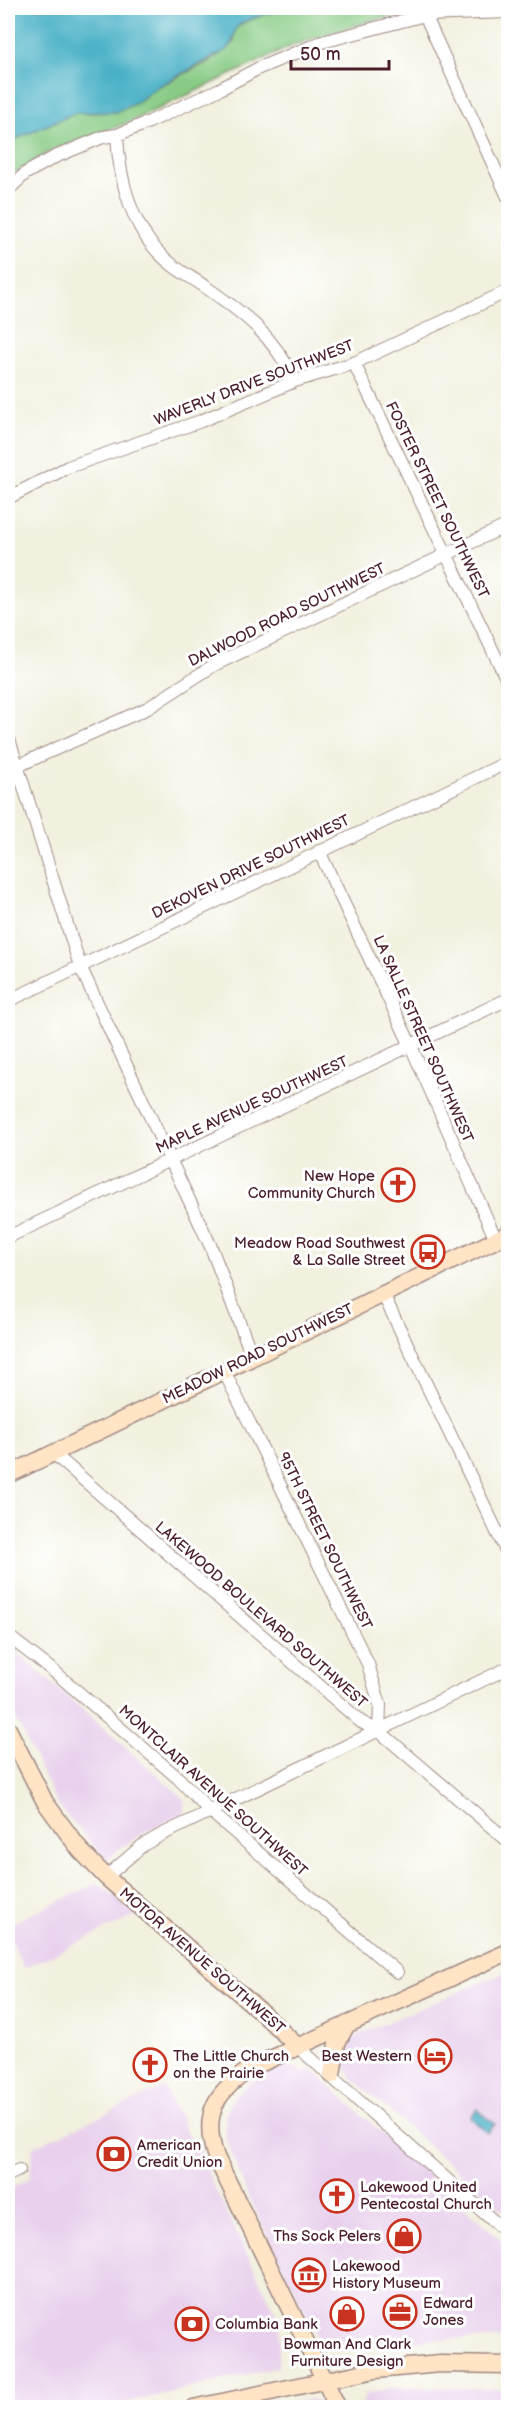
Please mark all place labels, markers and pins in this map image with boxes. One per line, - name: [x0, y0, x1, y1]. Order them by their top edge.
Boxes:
- place label: New Hope Community Church: [248, 1167, 375, 1203]
- church icon: New Hope Community Church: [380, 1167, 416, 1203]
- place label: Meadow Road Southwest & La Salle Street: [234, 1234, 405, 1270]
- bus stop icon: Meadow Road Southwest & La Salle Street: [410, 1234, 446, 1270]
- hotel icon: Best Western: [417, 2038, 453, 2074]
- church icon: The Little Church on the Prairie: [132, 2047, 168, 2083]
- place label: The Little Church on the Prairie: [173, 2047, 289, 2083]
- place label: Best Western: [321, 2047, 412, 2066]
- bank icon: American Credit Union: [96, 2136, 132, 2172]
- place label: American Credit Union: [137, 2136, 222, 2172]
- church icon: Lakewood United Pentecostal Church: [319, 2178, 355, 2214]
- place label: Lakewood United Pentecostal Church: [360, 2178, 492, 2214]
- shop icon: Ths Sock Pelers: [386, 2218, 422, 2254]
- place label: Ths Sock Pelers: [273, 2227, 382, 2246]
- museum icon: Lakewood History Museum: [291, 2257, 327, 2293]
- place label: Lakewood History Museum: [332, 2257, 441, 2293]
- office icon: Edward Jones: [382, 2294, 418, 2330]
- place label: Edward Jones: [423, 2294, 473, 2330]
- shop icon: Bowman And Clark Furniture Design: [329, 2296, 365, 2332]
- bank icon: Columbia Bank: [174, 2306, 210, 2342]
- place label: Columbia Bank: [215, 2315, 318, 2334]
- place label: Bowman And Clark Furniture Design: [283, 2335, 411, 2371]

